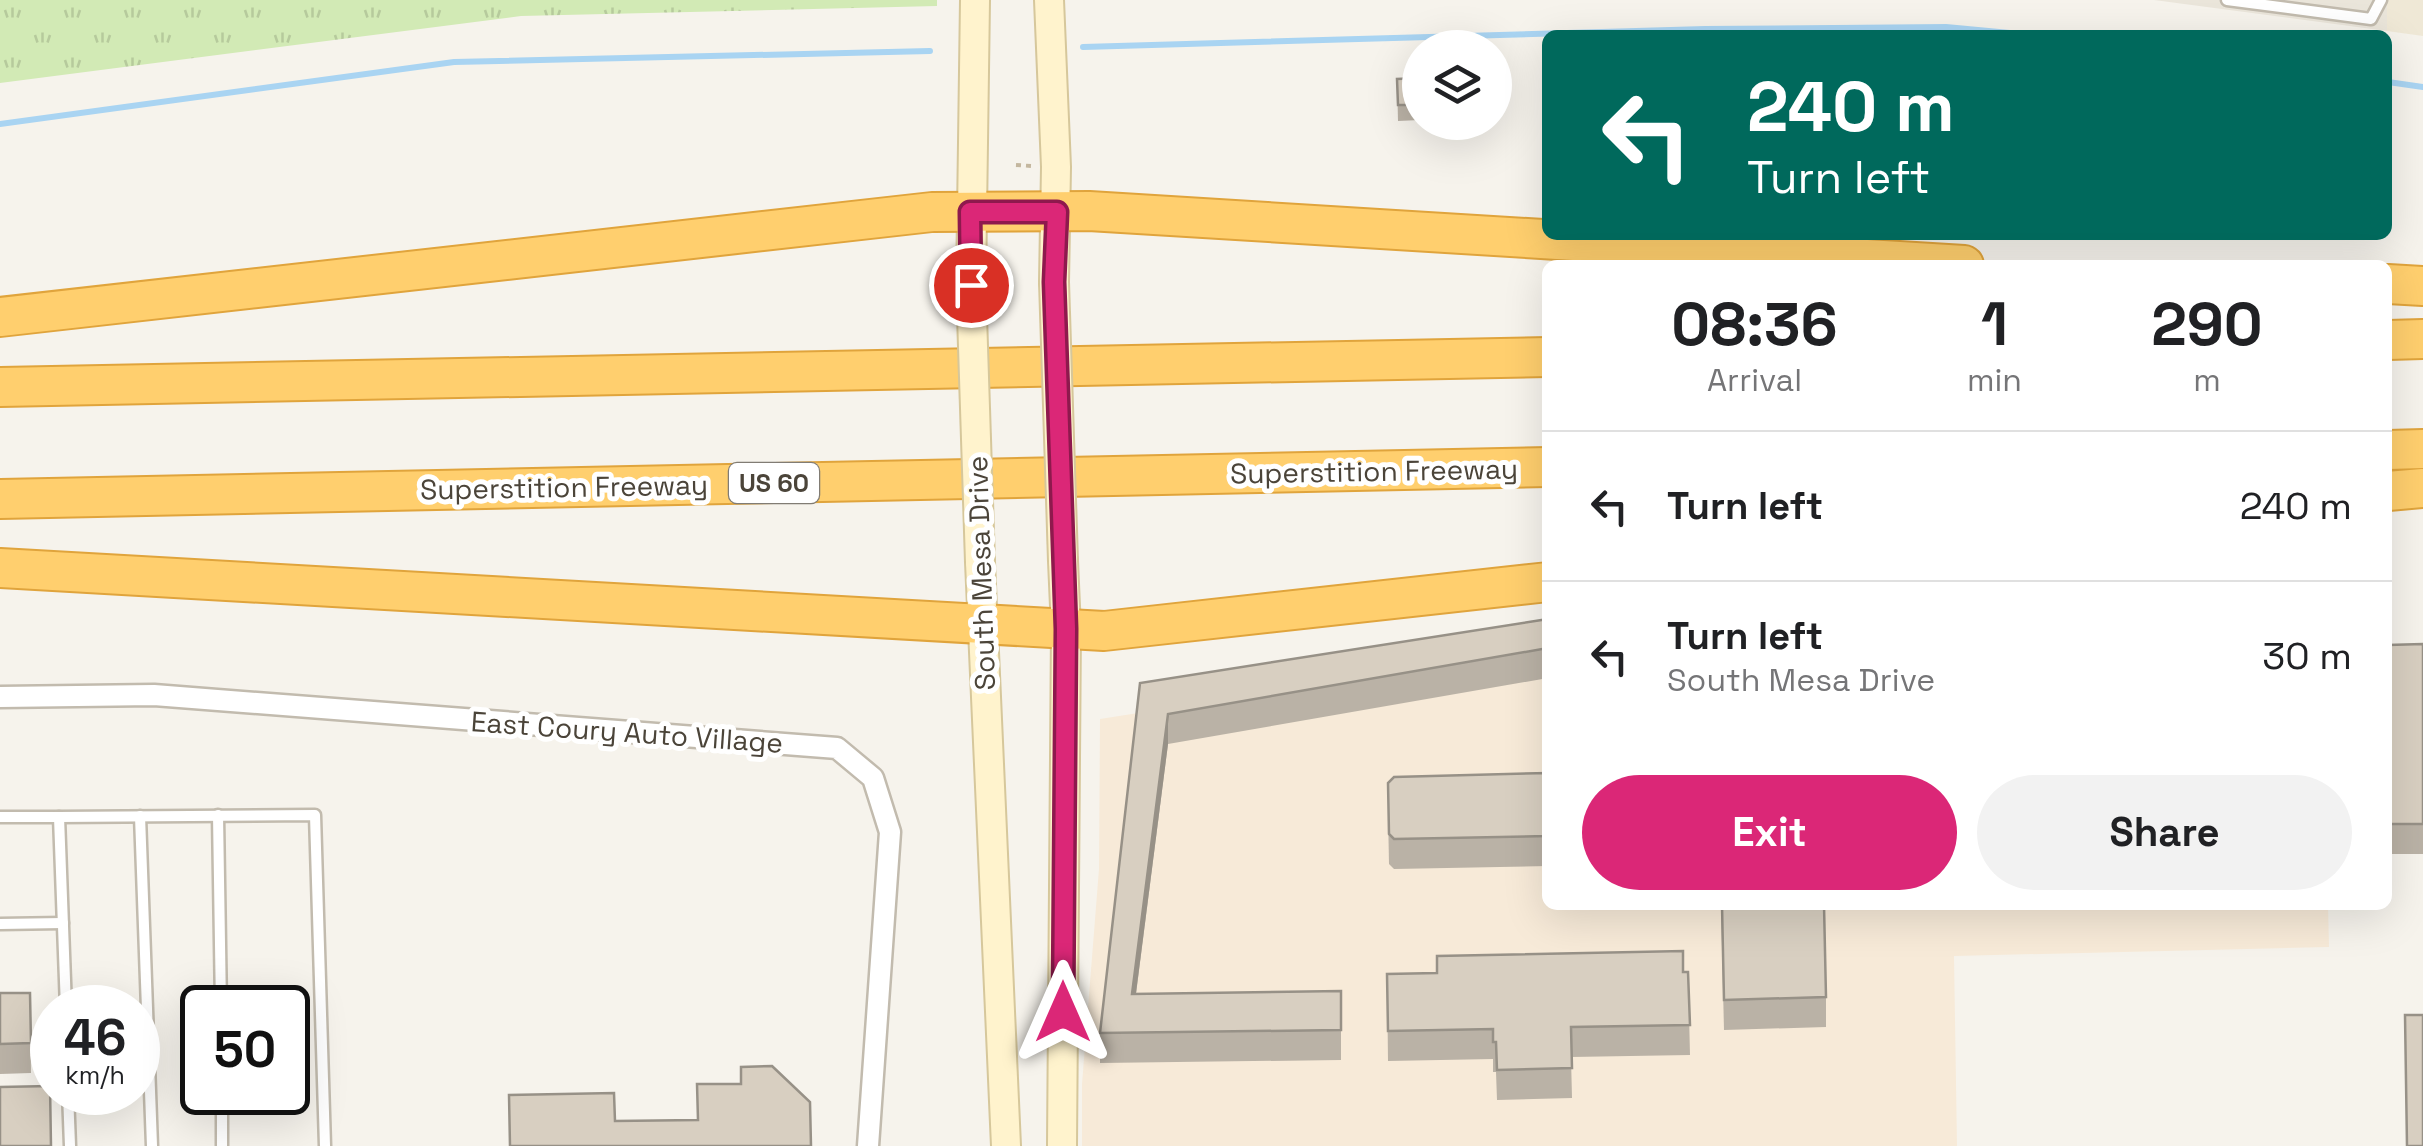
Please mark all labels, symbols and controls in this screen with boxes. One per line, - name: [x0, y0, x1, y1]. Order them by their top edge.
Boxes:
- map controls: [1402, 30, 1512, 140]
- button: layers: [1402, 30, 1512, 140]
- text: 240 m: [1747, 62, 1955, 151]
- icon: left: [1582, 70, 1712, 200]
- text: Turn left: [1747, 149, 1930, 206]
- pin: [929, 243, 1014, 328]
- icon: arrive: [944, 258, 999, 313]
- text: 08:36: [1671, 286, 1838, 363]
- text: 1: [1981, 286, 2008, 363]
- text: 290: [2151, 286, 2263, 363]
- text: Arrival: [1707, 360, 1802, 400]
- text: min: [1967, 360, 2022, 400]
- text: m: [2193, 360, 2221, 400]
- street label: Superstition Freeway: [1230, 450, 1518, 492]
- street label: South Mesa Drive: [959, 455, 1003, 691]
- road number: US 60: [729, 463, 819, 503]
- street label: Superstition Freeway: [420, 466, 708, 508]
- icon: left: [1582, 479, 1637, 534]
- text: Turn left: [1667, 482, 1823, 530]
- text: 240 m: [2240, 482, 2352, 530]
- text: Turn left: [1667, 612, 1823, 660]
- icon: left: [1582, 629, 1637, 684]
- text: 30 m: [2262, 632, 2352, 680]
- text: South Mesa Drive: [1667, 660, 1935, 700]
- street label: East Coury Auto Village: [470, 703, 784, 761]
- button: Exit: [1582, 775, 1957, 890]
- button: Share: [1977, 775, 2352, 890]
- position arrow: [1011, 960, 1115, 1064]
- speed limit sign: 50: [180, 985, 310, 1115]
- text: 46: [64, 1006, 126, 1070]
- text: km/h: [65, 1059, 125, 1091]

